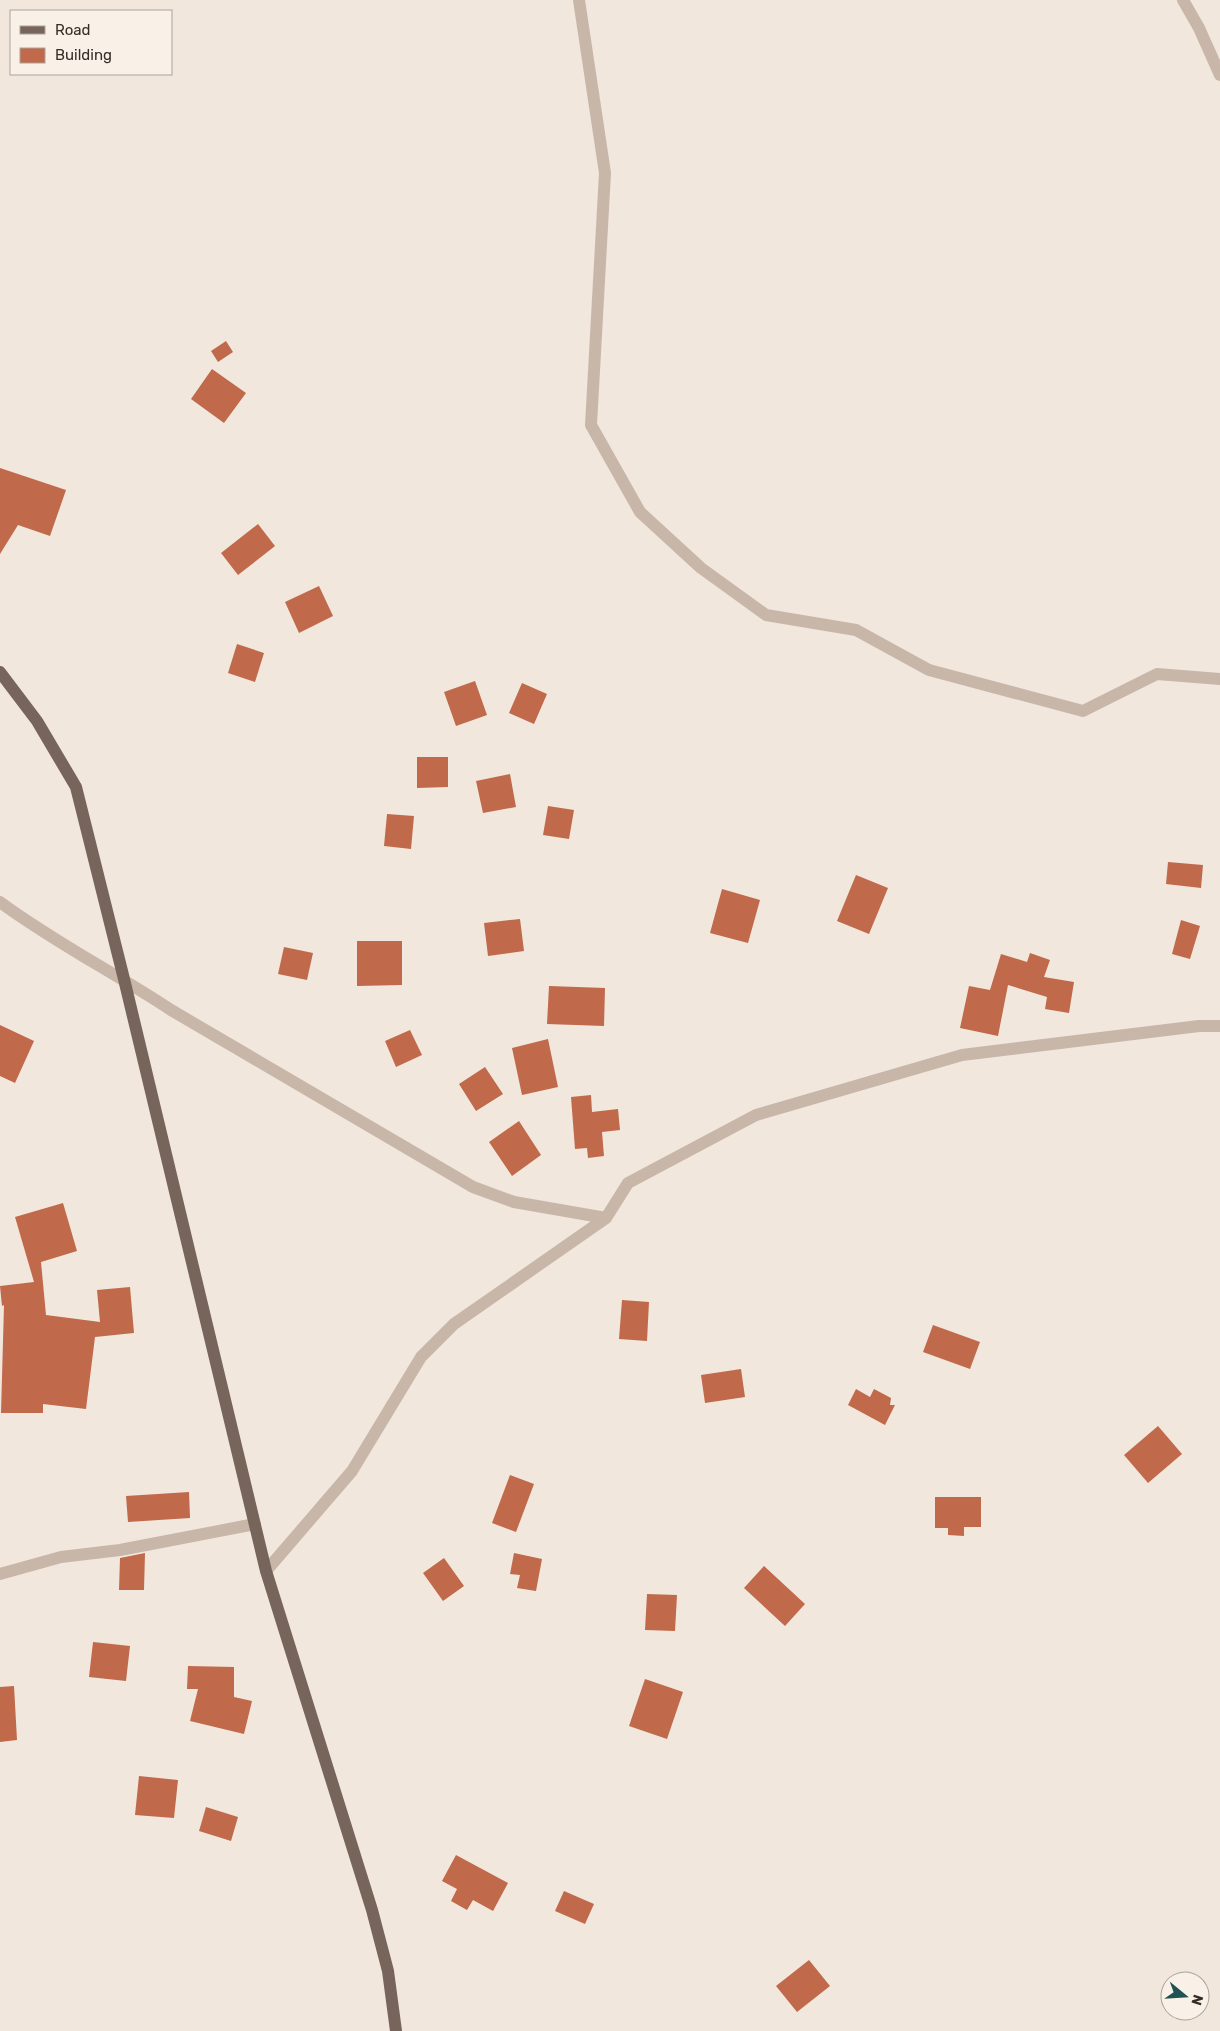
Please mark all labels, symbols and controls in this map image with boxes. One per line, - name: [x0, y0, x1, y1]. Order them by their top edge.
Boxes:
- legend: [10, 10, 172, 75]
- text: Road: [55, 21, 91, 39]
- text: Building: [55, 46, 112, 64]
- north arrow: [1160, 1971, 1210, 2021]
- text: N: [1187, 1992, 1207, 2007]

